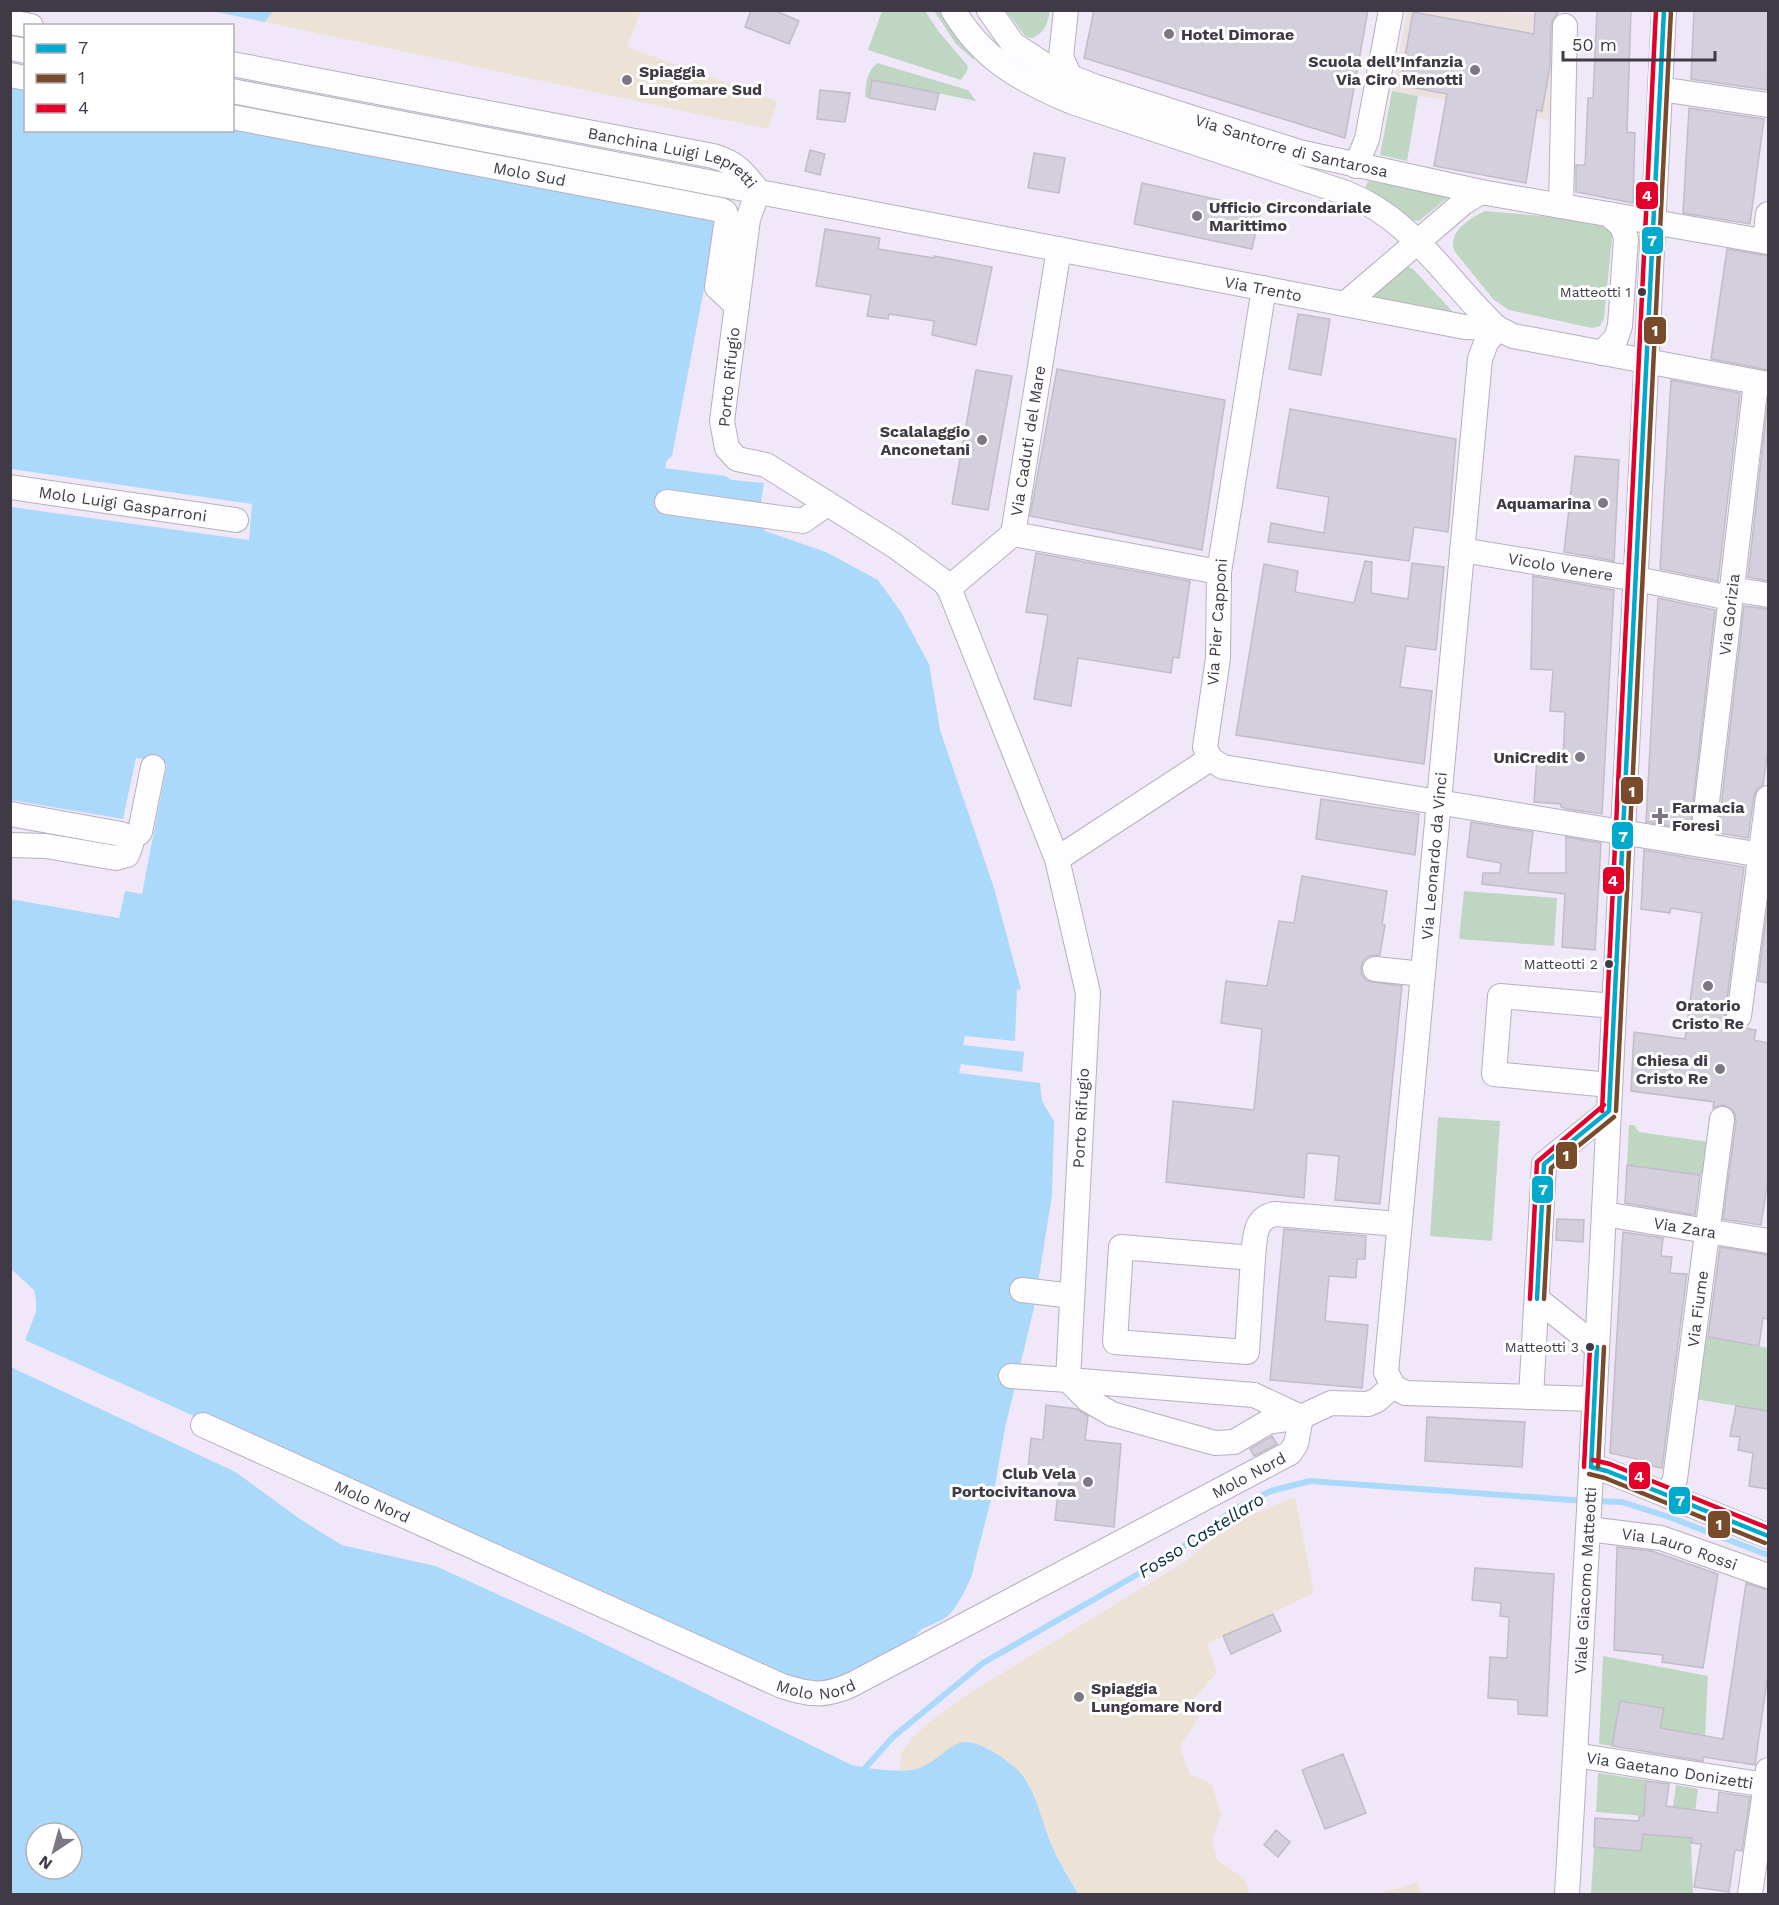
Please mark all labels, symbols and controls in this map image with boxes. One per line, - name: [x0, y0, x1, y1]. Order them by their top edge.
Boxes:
- legend: [24, 24, 234, 132]
- scale bar: [1563, 24, 1714, 62]
- place label: Hotel Dimorae: [1181, 25, 1294, 44]
- marker: Hotel Dimorae: [1162, 27, 1176, 41]
- text: 50 m: [1572, 34, 1617, 55]
- text: 7: [78, 37, 88, 58]
- place label: Scuola dell’Infanzia Via Ciro Menotti: [1308, 52, 1464, 89]
- place label: Spiaggia Lungomare Sud: [639, 62, 762, 99]
- marker: Scuola dell’Infanzia Via Ciro Menotti: [1468, 63, 1482, 77]
- text: 1: [78, 67, 85, 88]
- marker: Spiaggia Lungomare Sud: [620, 73, 634, 87]
- text: 4: [78, 97, 89, 118]
- street label: Via Santorre di Santarosa: [1193, 110, 1390, 181]
- street label: Banchina Luigi Lepretti: [586, 123, 761, 192]
- street label: Molo Sud: [492, 157, 567, 190]
- line badge: 4: [1635, 181, 1659, 210]
- text: 4: [1642, 186, 1652, 205]
- place label: Ufficio Circondariale Marittimo: [1209, 198, 1371, 235]
- marker: Ufficio Circondariale Marittimo: [1190, 209, 1204, 223]
- line badge: 7: [1641, 226, 1664, 255]
- text: 7: [1647, 231, 1657, 250]
- street label: Via Trento: [1223, 272, 1304, 305]
- place label: Matteotti 1: [1560, 284, 1631, 300]
- marker: Matteotti 1: [1636, 286, 1648, 298]
- line badge: 1: [1643, 316, 1667, 345]
- text: 1: [1652, 321, 1658, 340]
- street label: Porto Rifugio: [714, 326, 744, 428]
- street label: Via Caduti del Mare: [1007, 364, 1049, 518]
- place label: Scalalaggio Anconetani: [880, 422, 970, 459]
- marker: Scalalaggio Anconetani: [975, 433, 989, 447]
- street label: Molo Luigi Gasparroni: [37, 482, 208, 525]
- place label: Aquamarina: [1496, 494, 1592, 513]
- marker: Aquamarina: [1596, 496, 1610, 510]
- street label: Vicolo Venere: [1507, 548, 1615, 584]
- street label: Via Pier Capponi: [1203, 558, 1231, 686]
- street label: Via Gorizia: [1715, 572, 1743, 657]
- place label: UniCredit: [1493, 748, 1568, 767]
- marker: UniCredit: [1573, 750, 1587, 764]
- street label: Via Leonardo da Vinci: [1417, 771, 1451, 941]
- line badge: 1: [1620, 776, 1644, 805]
- text: 1: [1629, 782, 1635, 801]
- place label: Farmacia Foresi: [1672, 798, 1745, 835]
- marker: Farmacia Foresi: [1653, 809, 1667, 823]
- line badge: 7: [1611, 821, 1634, 850]
- text: 7: [1618, 827, 1628, 846]
- line badge: 4: [1602, 866, 1625, 895]
- text: 4: [1608, 871, 1618, 890]
- place label: Matteotti 2: [1524, 956, 1598, 972]
- marker: Matteotti 2: [1603, 958, 1615, 970]
- marker: Oratorio Cristo Re: [1701, 979, 1715, 993]
- place label: Oratorio Cristo Re: [1672, 996, 1744, 1033]
- place label: Chiesa di Cristo Re: [1636, 1051, 1708, 1088]
- marker: Chiesa di Cristo Re: [1713, 1062, 1727, 1076]
- street label: Porto Rifugio: [1069, 1067, 1093, 1169]
- line badge: 1: [1555, 1141, 1578, 1170]
- text: 1: [1563, 1146, 1569, 1165]
- line badge: 7: [1531, 1175, 1554, 1204]
- text: 7: [1538, 1180, 1548, 1199]
- street label: Via Zara: [1652, 1213, 1718, 1242]
- street label: Via Fiume: [1683, 1269, 1712, 1348]
- place label: Matteotti 3: [1505, 1339, 1579, 1355]
- marker: Matteotti 3: [1584, 1341, 1596, 1353]
- street label: Molo Nord: [1208, 1448, 1289, 1502]
- line badge: 4: [1628, 1461, 1651, 1490]
- place label: Club Vela Portocivitanova: [952, 1464, 1077, 1501]
- text: 4: [1634, 1467, 1644, 1486]
- marker: Club Vela Portocivitanova: [1081, 1475, 1095, 1489]
- street label: Molo Nord: [332, 1476, 413, 1527]
- line badge: 7: [1668, 1486, 1691, 1515]
- street label: Viale Giacomo Matteotti: [1570, 1487, 1600, 1675]
- water label: Fosso Castellaro: [1134, 1488, 1268, 1582]
- text: 7: [1675, 1491, 1685, 1510]
- line badge: 1: [1707, 1510, 1731, 1539]
- text: 1: [1716, 1515, 1722, 1534]
- street label: Via Lauro Rossi: [1621, 1524, 1740, 1574]
- street label: Molo Nord: [774, 1675, 858, 1703]
- place label: Spiaggia Lungomare Nord: [1091, 1679, 1222, 1716]
- marker: Spiaggia Lungomare Nord: [1072, 1690, 1086, 1704]
- street label: Via Gaetano Donizetti: [1585, 1747, 1755, 1792]
- north arrow: [24, 1821, 84, 1881]
- text: N: [35, 1852, 56, 1874]

